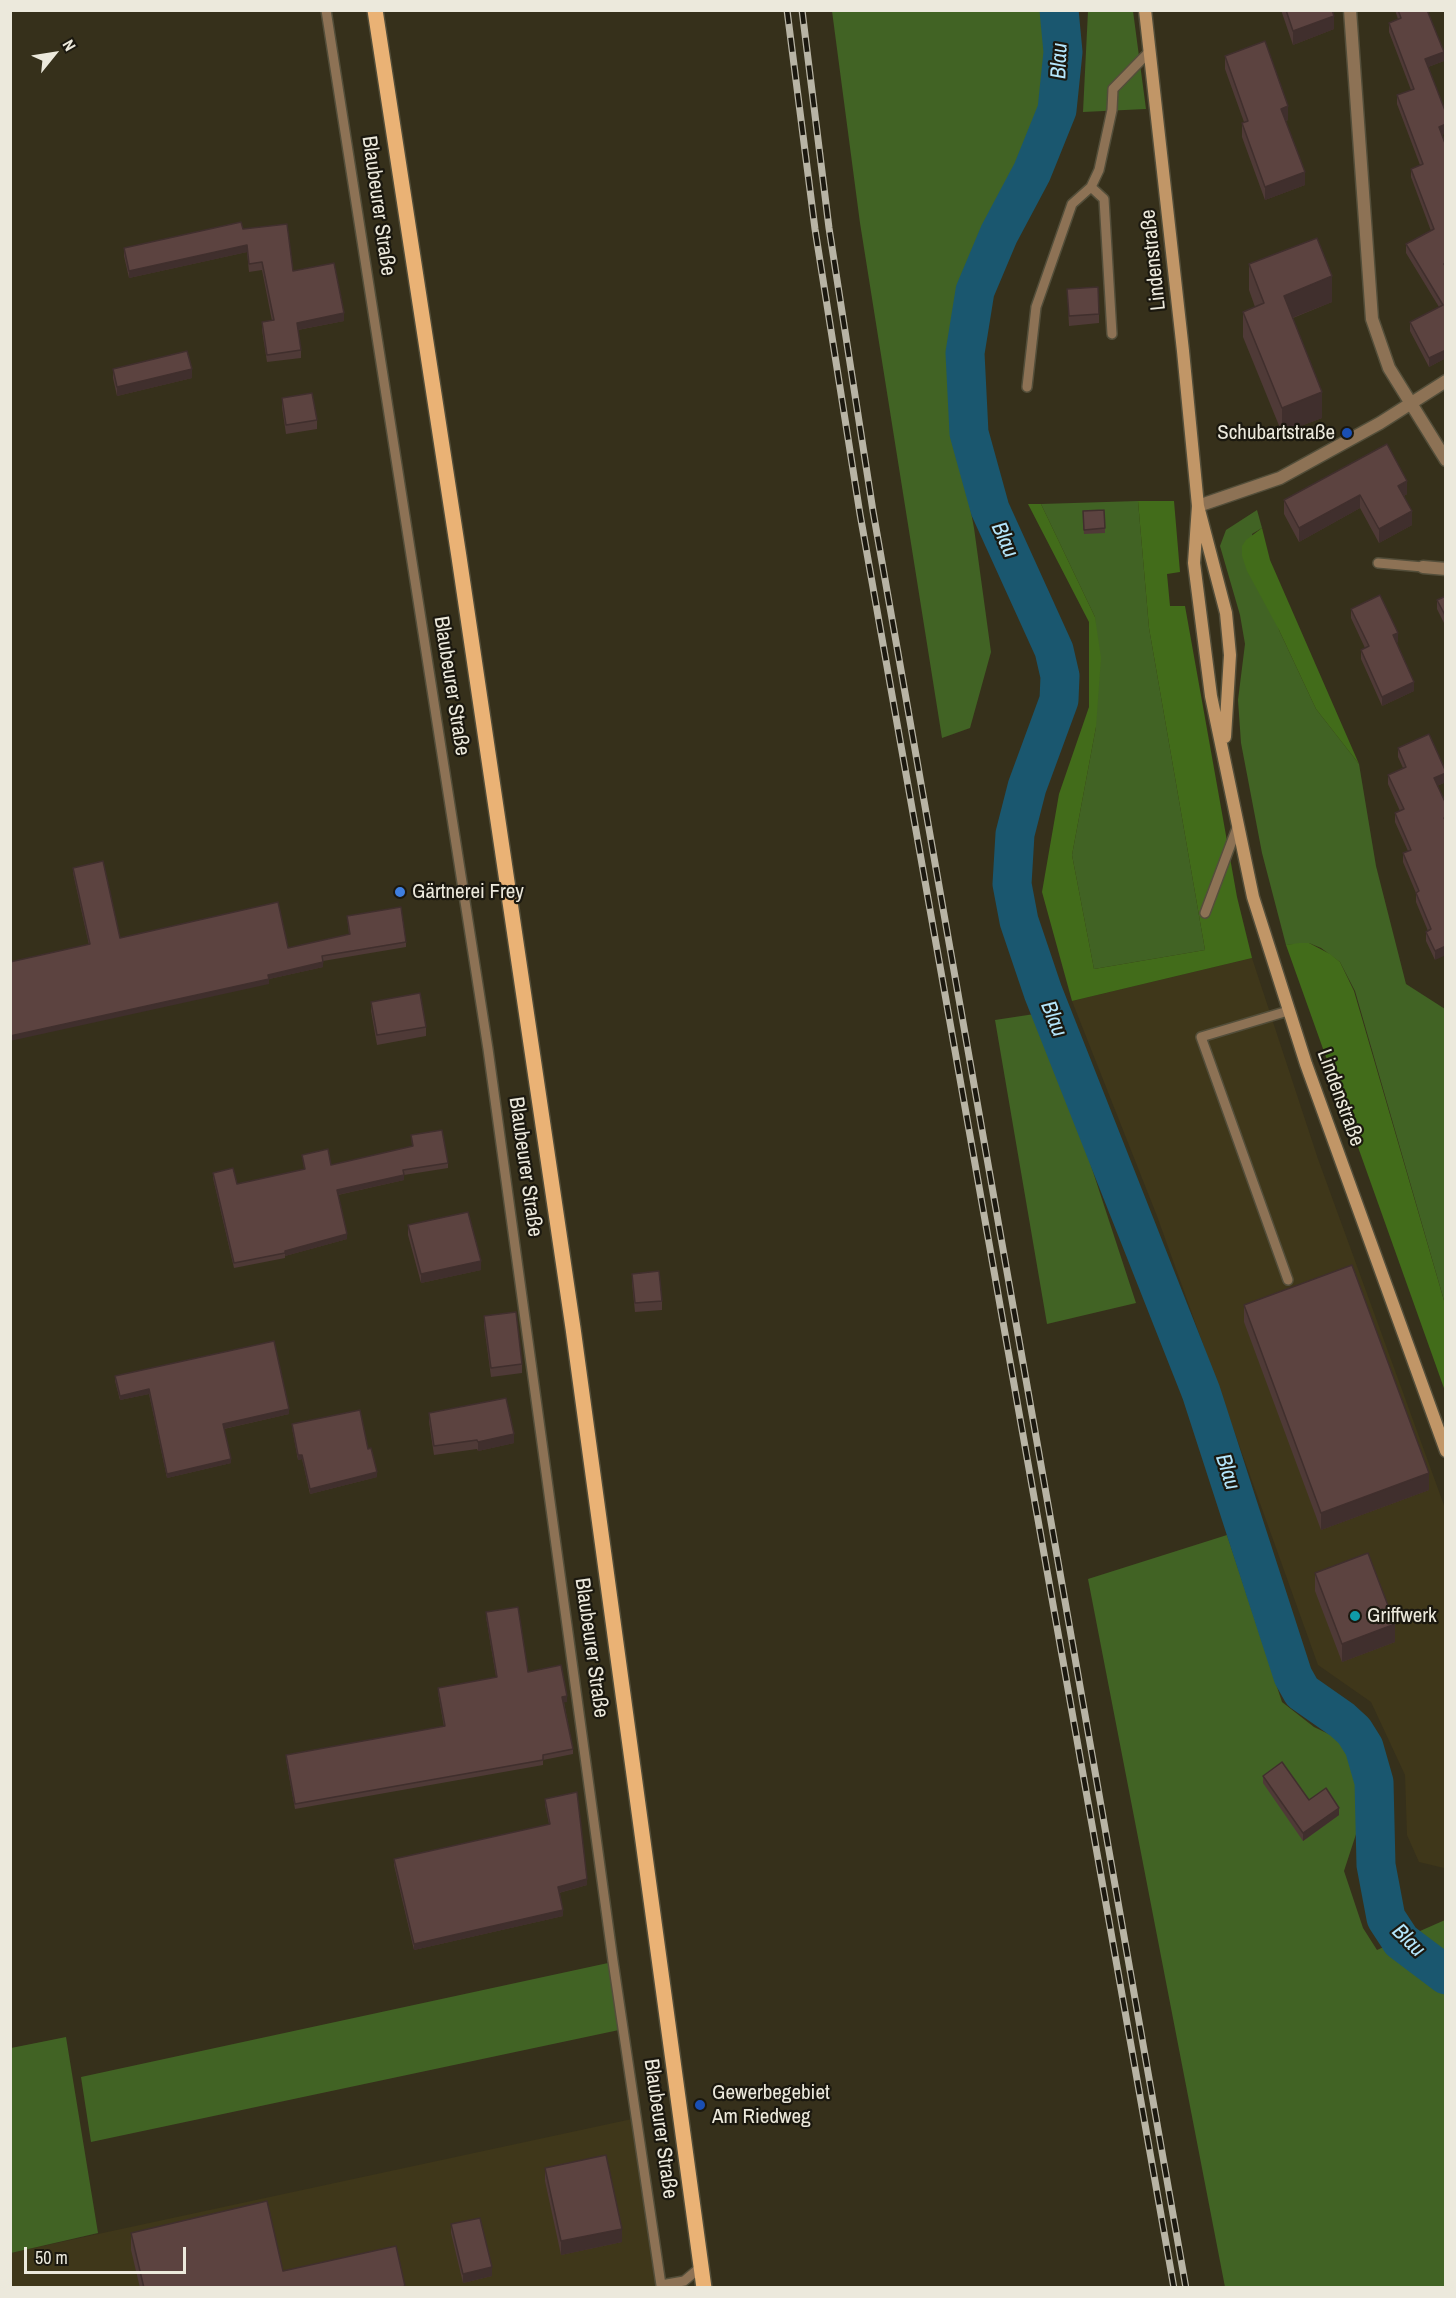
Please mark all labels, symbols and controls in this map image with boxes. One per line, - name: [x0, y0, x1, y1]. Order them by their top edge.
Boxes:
- north arrow: [24, 24, 84, 84]
- text: N: [58, 35, 81, 55]
- water label: Blau: [1046, 42, 1074, 80]
- street label: Blaubeurer Straße: [356, 135, 400, 277]
- street label: Lindenstraße: [1136, 208, 1172, 312]
- place label: Schubartstraße: [1217, 420, 1335, 446]
- marker: Schubartstraße: [1340, 426, 1354, 440]
- water label: Blau: [985, 518, 1023, 562]
- street label: Blaubeurer Straße: [428, 615, 474, 757]
- place label: Gärtnerei Frey: [412, 879, 524, 905]
- marker: Gärtnerei Frey: [393, 885, 407, 899]
- water label: Blau: [1034, 997, 1072, 1041]
- street label: Lindenstraße: [1311, 1046, 1369, 1150]
- street label: Blaubeurer Straße: [503, 1096, 547, 1238]
- water label: Blau: [1209, 1451, 1245, 1493]
- street label: Blaubeurer Straße: [569, 1577, 613, 1719]
- place label: Griffwerk: [1367, 1603, 1437, 1629]
- marker: Griffwerk: [1348, 1609, 1362, 1623]
- water label: Blau: [1386, 1919, 1430, 1963]
- street label: Blaubeurer Straße: [638, 2058, 682, 2200]
- place label: Gewerbegebiet Am Riedweg: [712, 2080, 830, 2130]
- marker: Gewerbegebiet Am Riedweg: [693, 2098, 707, 2112]
- scale bar: [27, 2235, 189, 2273]
- text: 50 m: [35, 2245, 68, 2270]

